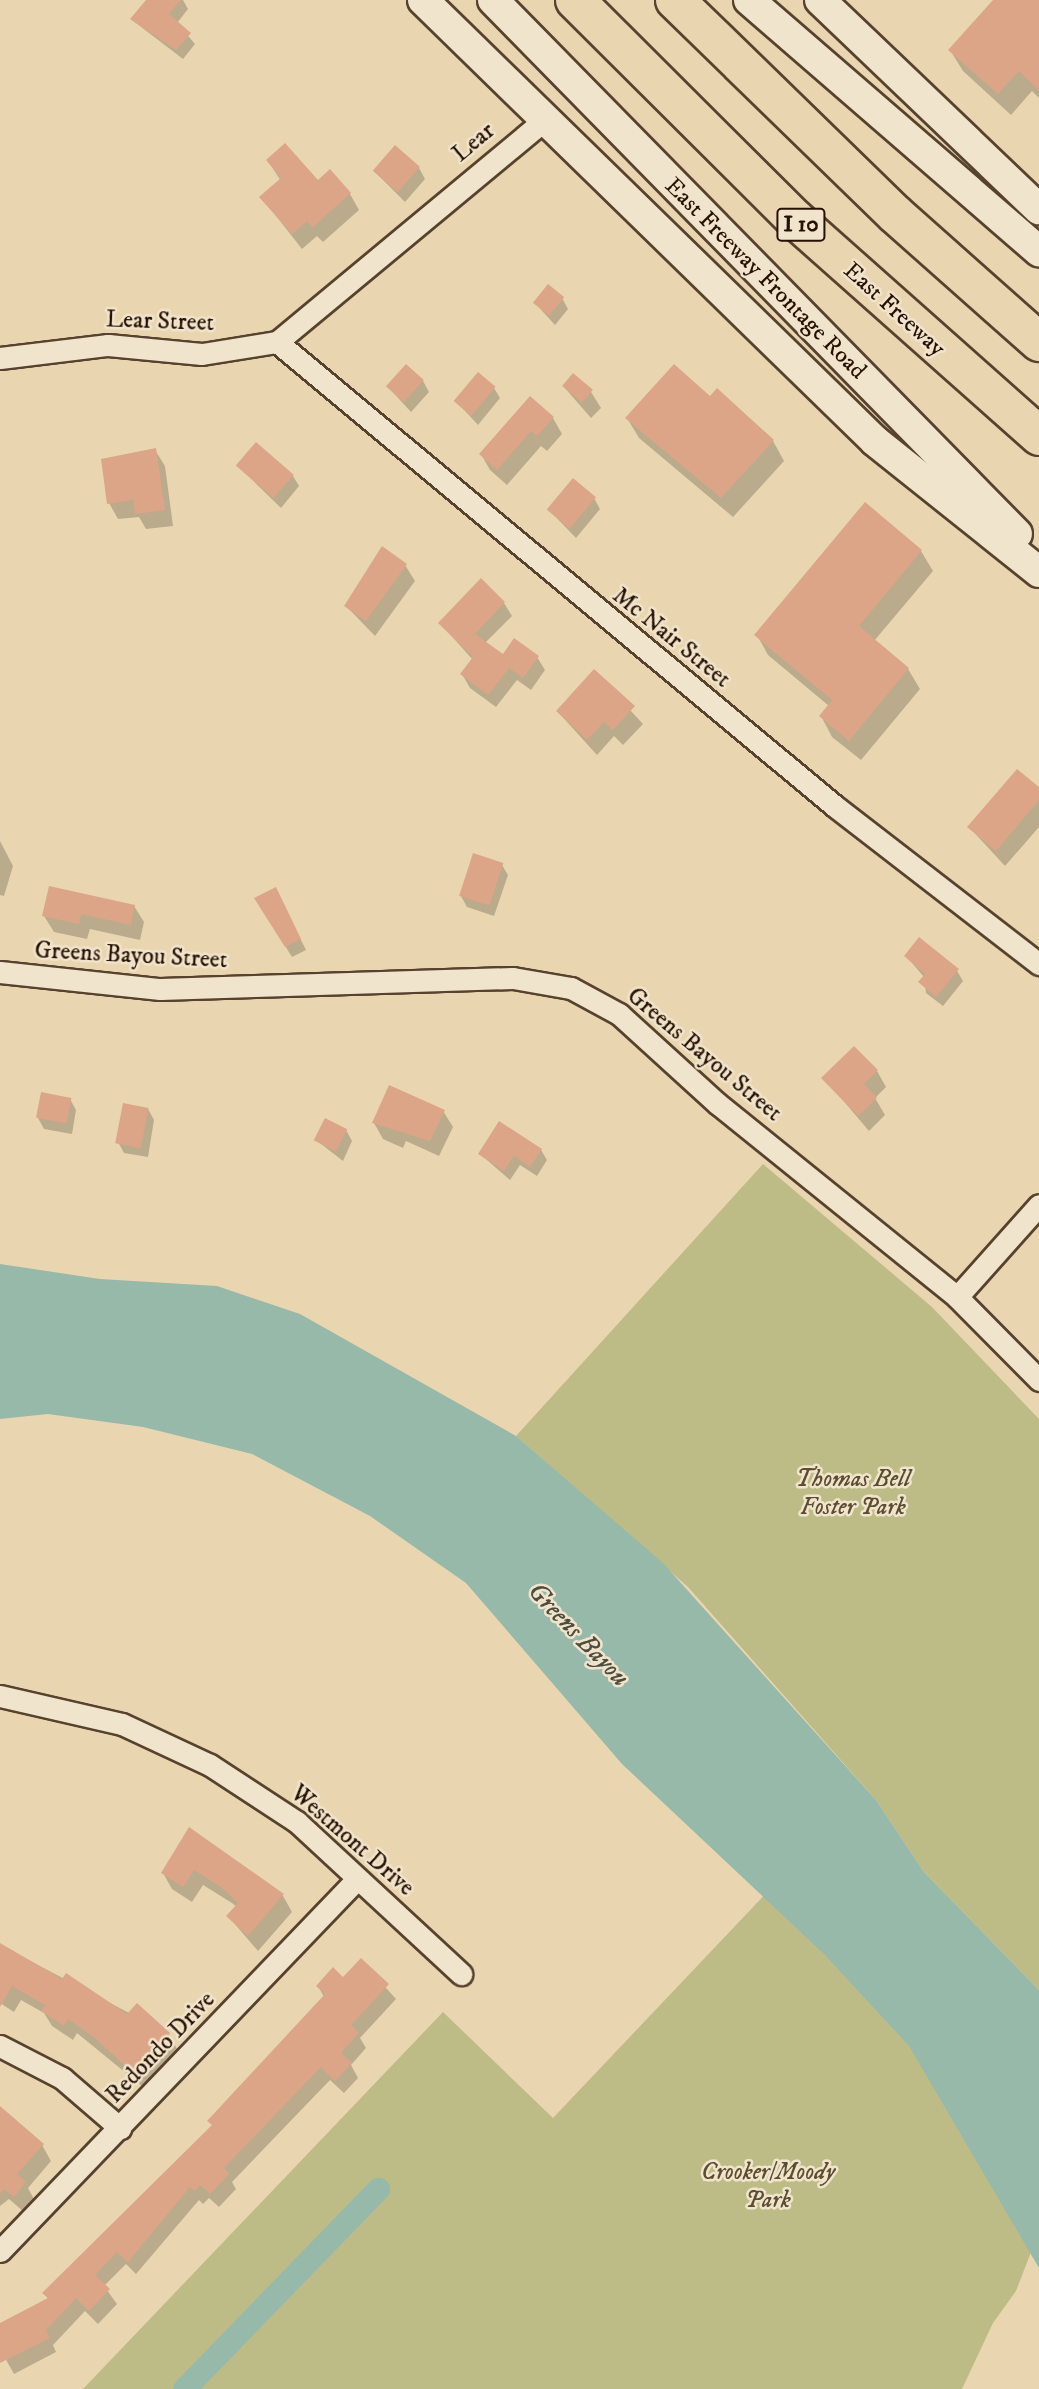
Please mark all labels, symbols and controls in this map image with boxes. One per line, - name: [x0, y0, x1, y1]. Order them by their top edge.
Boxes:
- street label: Lear: [447, 117, 501, 169]
- street label: East Freeway Frontage Road: [658, 172, 872, 386]
- road number: I 10: [775, 206, 827, 244]
- street label: East Freeway: [837, 257, 951, 363]
- street label: Lear Street: [105, 306, 215, 338]
- street label: Mc Nair Street: [606, 582, 736, 694]
- street label: Greens Bayou Street: [34, 937, 228, 975]
- street label: Greens Bayou Street: [621, 982, 787, 1128]
- park label: Thomas Bell Foster Park: [796, 1466, 910, 1522]
- water label: Greens Bayou: [521, 1576, 635, 1694]
- street label: Westmont Drive: [284, 1779, 420, 1903]
- street label: Redondo Drive: [101, 1986, 221, 2110]
- park label: Crooker/Moody Park: [701, 2159, 835, 2215]

